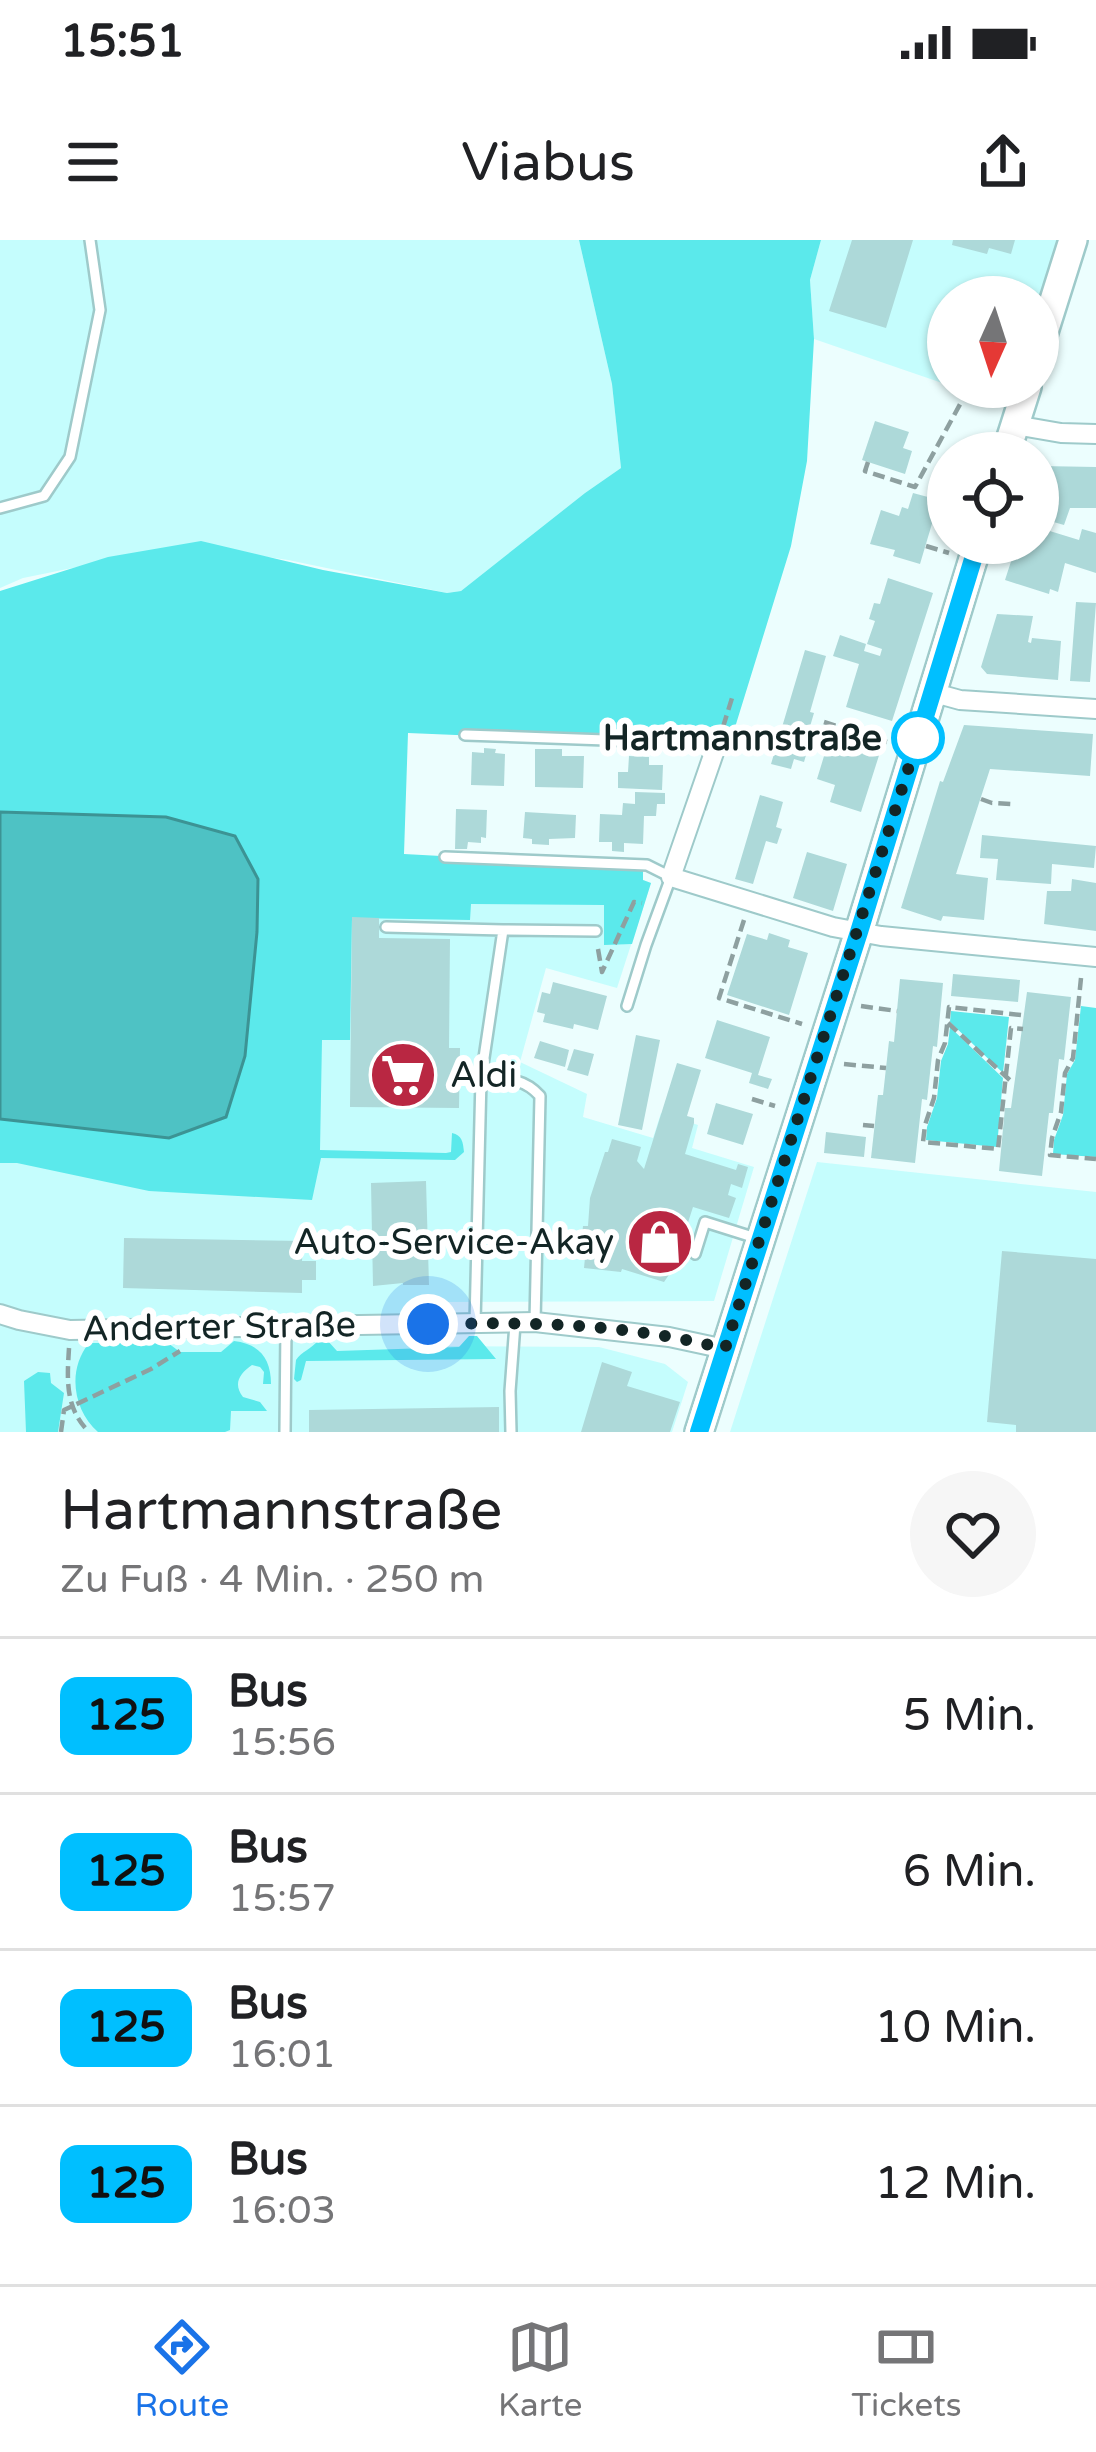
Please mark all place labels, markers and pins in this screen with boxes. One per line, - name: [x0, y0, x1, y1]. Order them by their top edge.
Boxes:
- marker: Hartmannstraße: [893, 713, 943, 763]
- place label: Hartmannstraße: [603, 717, 882, 760]
- supermarket icon: Aldi: [368, 1040, 438, 1110]
- place label: Aldi: [450, 1054, 517, 1097]
- shop icon: Auto-Service-Akay: [625, 1207, 695, 1277]
- place label: Auto-Service-Akay: [293, 1221, 614, 1264]

